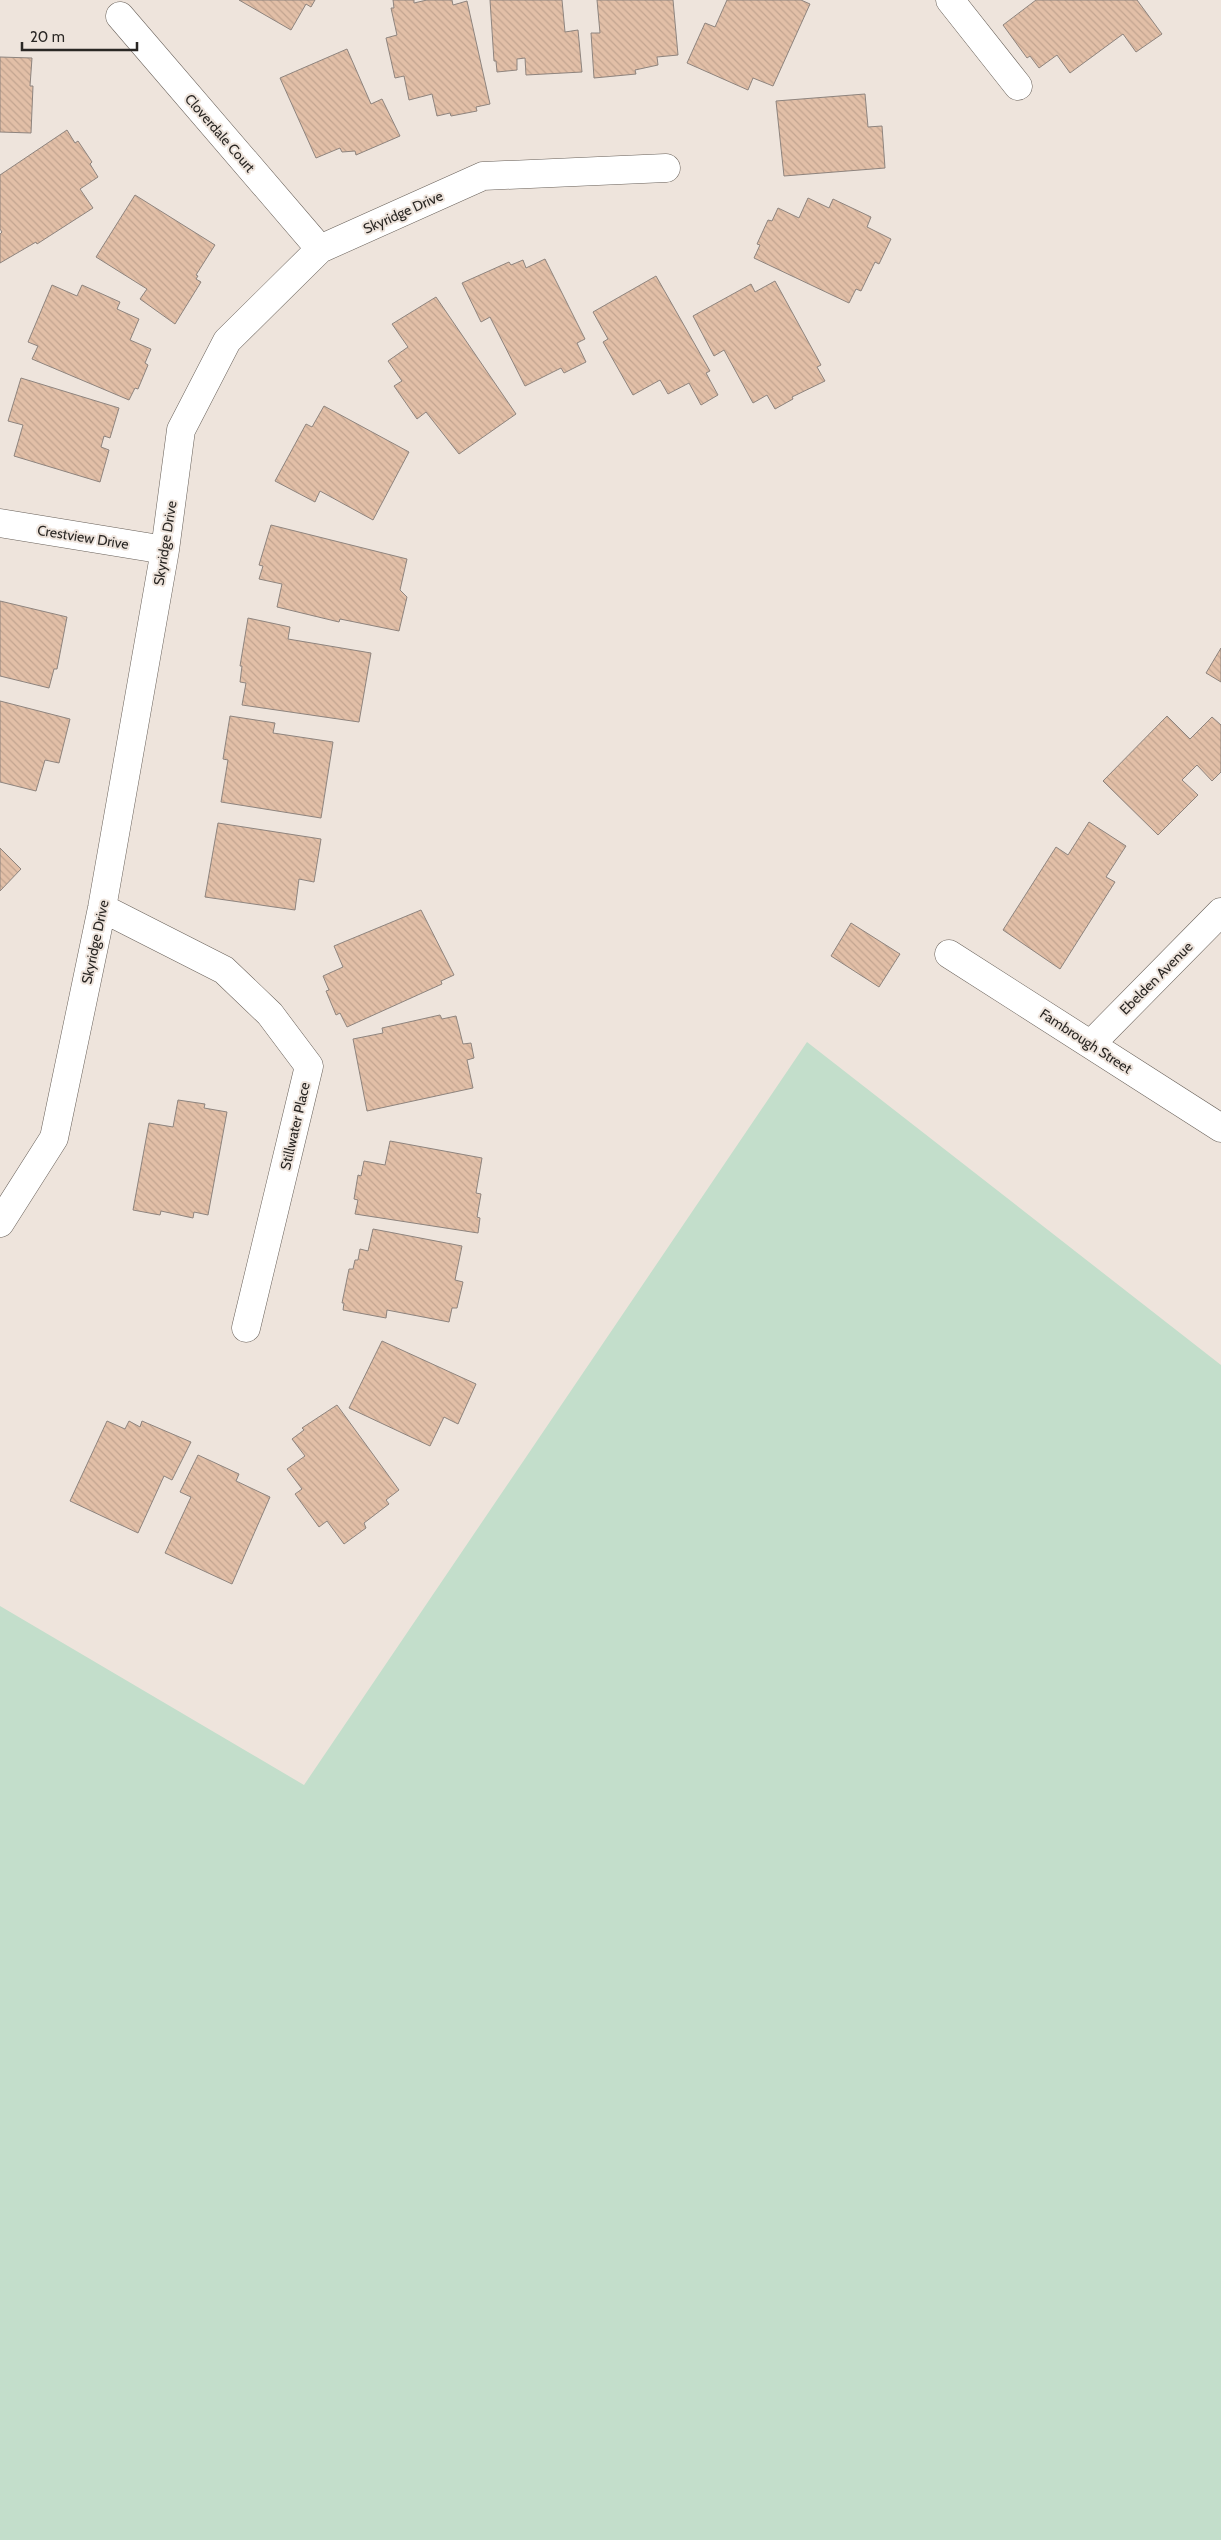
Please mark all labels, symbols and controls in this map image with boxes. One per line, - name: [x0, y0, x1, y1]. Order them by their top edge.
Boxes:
- scale bar: [22, 20, 138, 52]
- text: 20 m: [30, 28, 65, 46]
- street label: Cloverdale Court: [181, 90, 259, 176]
- street label: Skyridge Drive: [360, 186, 446, 238]
- street label: Skyridge Drive: [149, 499, 181, 587]
- street label: Crestview Drive: [36, 521, 130, 553]
- street label: Skyridge Drive: [77, 898, 113, 986]
- street label: Ebelden Avenue: [1116, 938, 1196, 1018]
- street label: Fambrough Street: [1037, 1005, 1136, 1078]
- street label: Stillwater Place: [276, 1080, 314, 1172]

